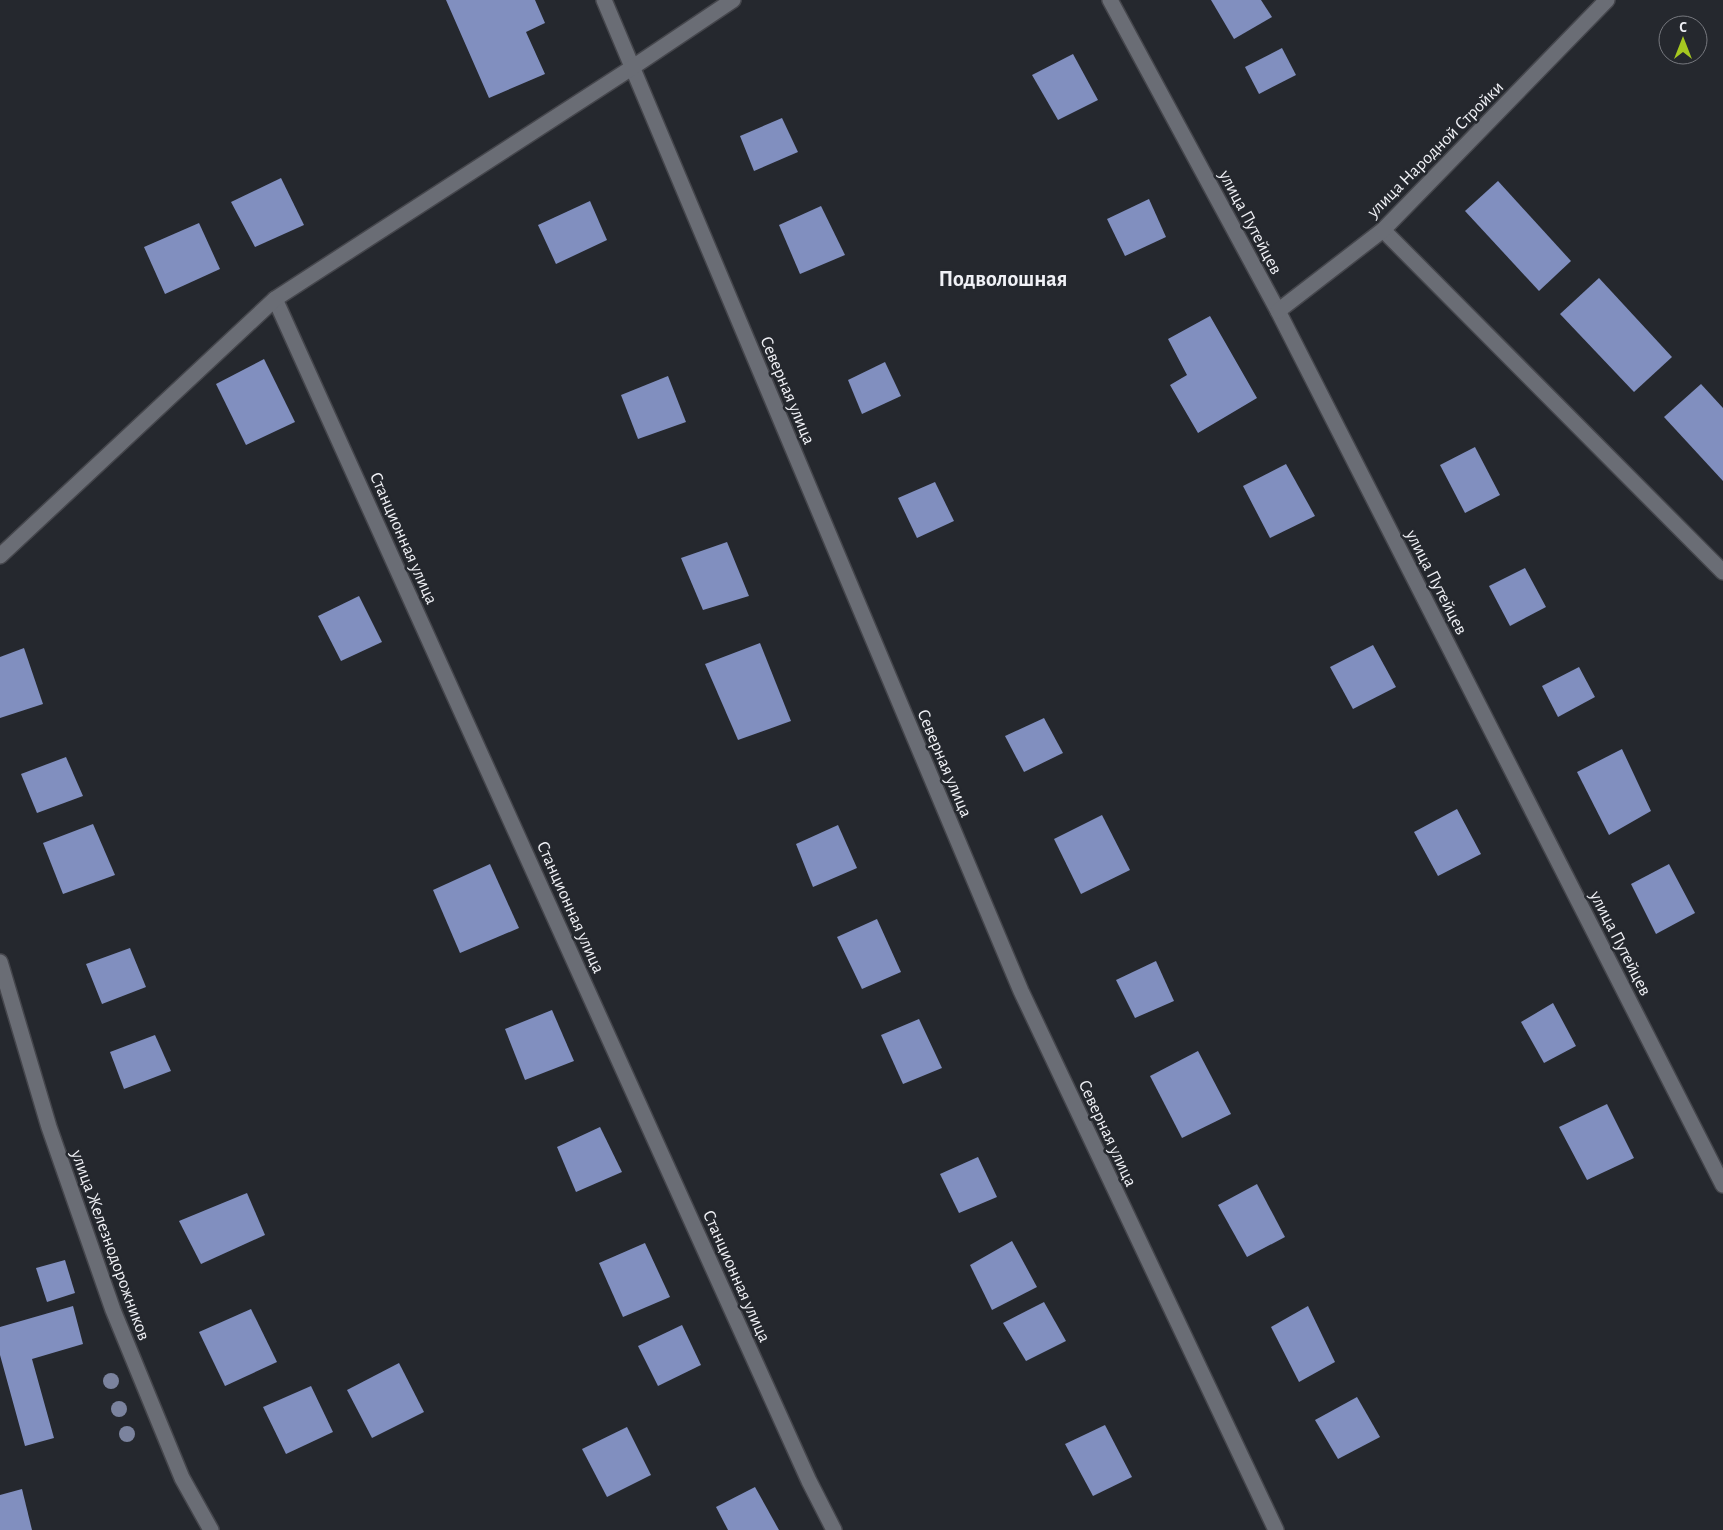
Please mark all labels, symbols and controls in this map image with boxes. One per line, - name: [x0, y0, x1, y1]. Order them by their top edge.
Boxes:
- north arrow: [1658, 15, 1708, 65]
- text: С: [1679, 21, 1687, 35]
- street label: улица Народной Стройки: [1363, 78, 1507, 222]
- street label: улица Путейцев: [1215, 167, 1285, 278]
- district label: Подволошная: [939, 268, 1067, 290]
- street label: Северная улица: [756, 334, 818, 447]
- street label: Станционная улица: [366, 470, 440, 607]
- street label: улица Путейцев: [1401, 526, 1470, 638]
- street label: Северная улица: [913, 707, 975, 820]
- street label: Станционная улица: [533, 839, 607, 976]
- street label: улица Путейцев: [1585, 887, 1654, 999]
- street label: Северная улица: [1075, 1077, 1140, 1190]
- street label: улица Железнодорожников: [67, 1147, 153, 1343]
- street label: Станционная улица: [699, 1208, 773, 1345]

